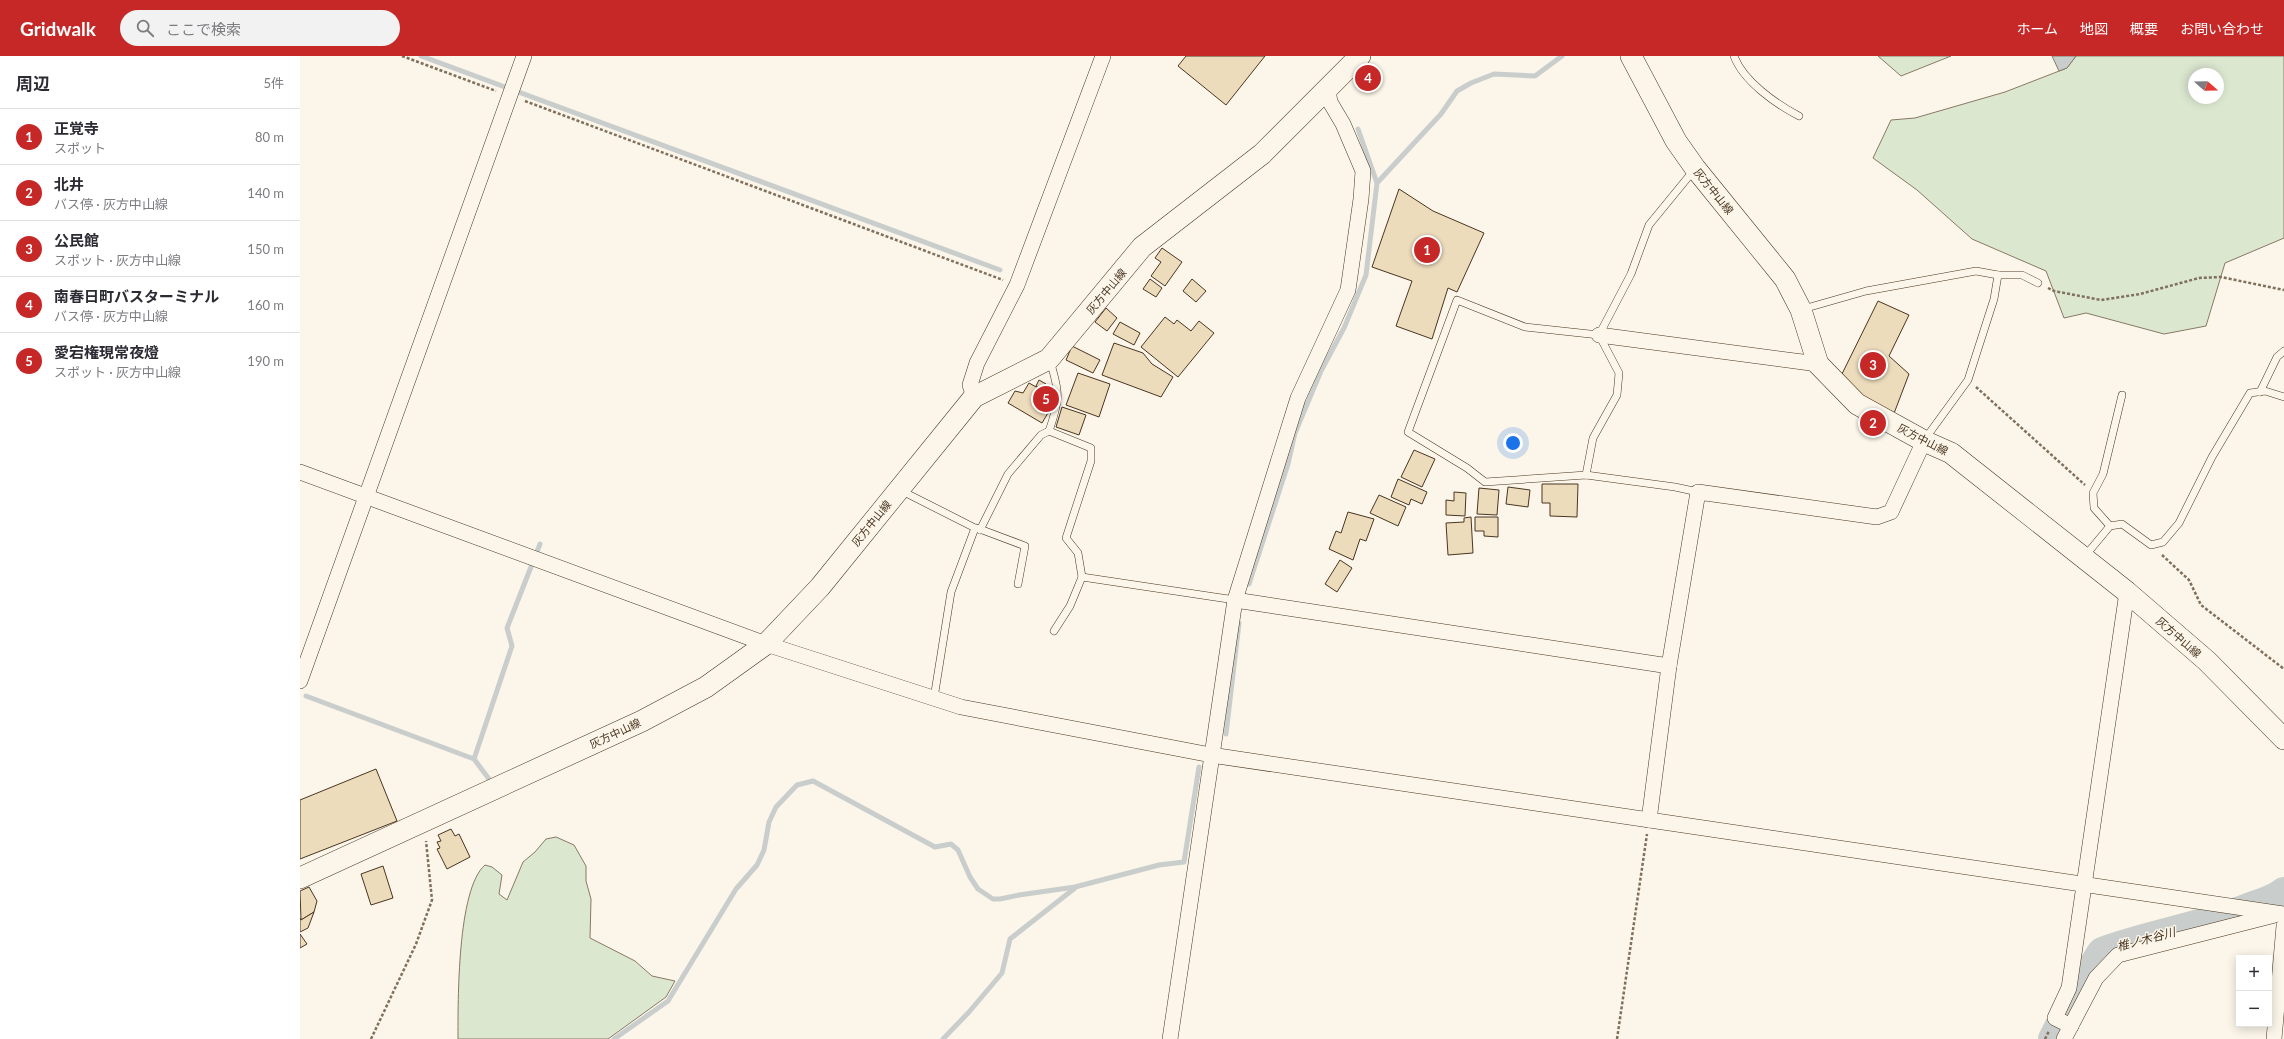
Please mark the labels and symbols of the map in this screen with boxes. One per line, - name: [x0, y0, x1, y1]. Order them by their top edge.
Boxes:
- pin: 4: [1355, 63, 1381, 93]
- north arrow: [2188, 68, 2224, 104]
- street label: 灰方中山線: [1692, 166, 1736, 216]
- pin: 1: [1414, 235, 1440, 265]
- street label: 灰方中山線: [1083, 266, 1129, 316]
- pin: 3: [1860, 350, 1886, 380]
- pin: 5: [1033, 384, 1059, 414]
- pin: 2: [1860, 408, 1886, 438]
- street label: 灰方中山線: [1896, 421, 1950, 457]
- your location: [1503, 433, 1523, 453]
- street label: 灰方中山線: [849, 498, 893, 548]
- street label: 灰方中山線: [2154, 614, 2204, 660]
- street label: 灰方中山線: [587, 715, 643, 751]
- water label: 椎ノ木谷川: [2115, 923, 2179, 954]

